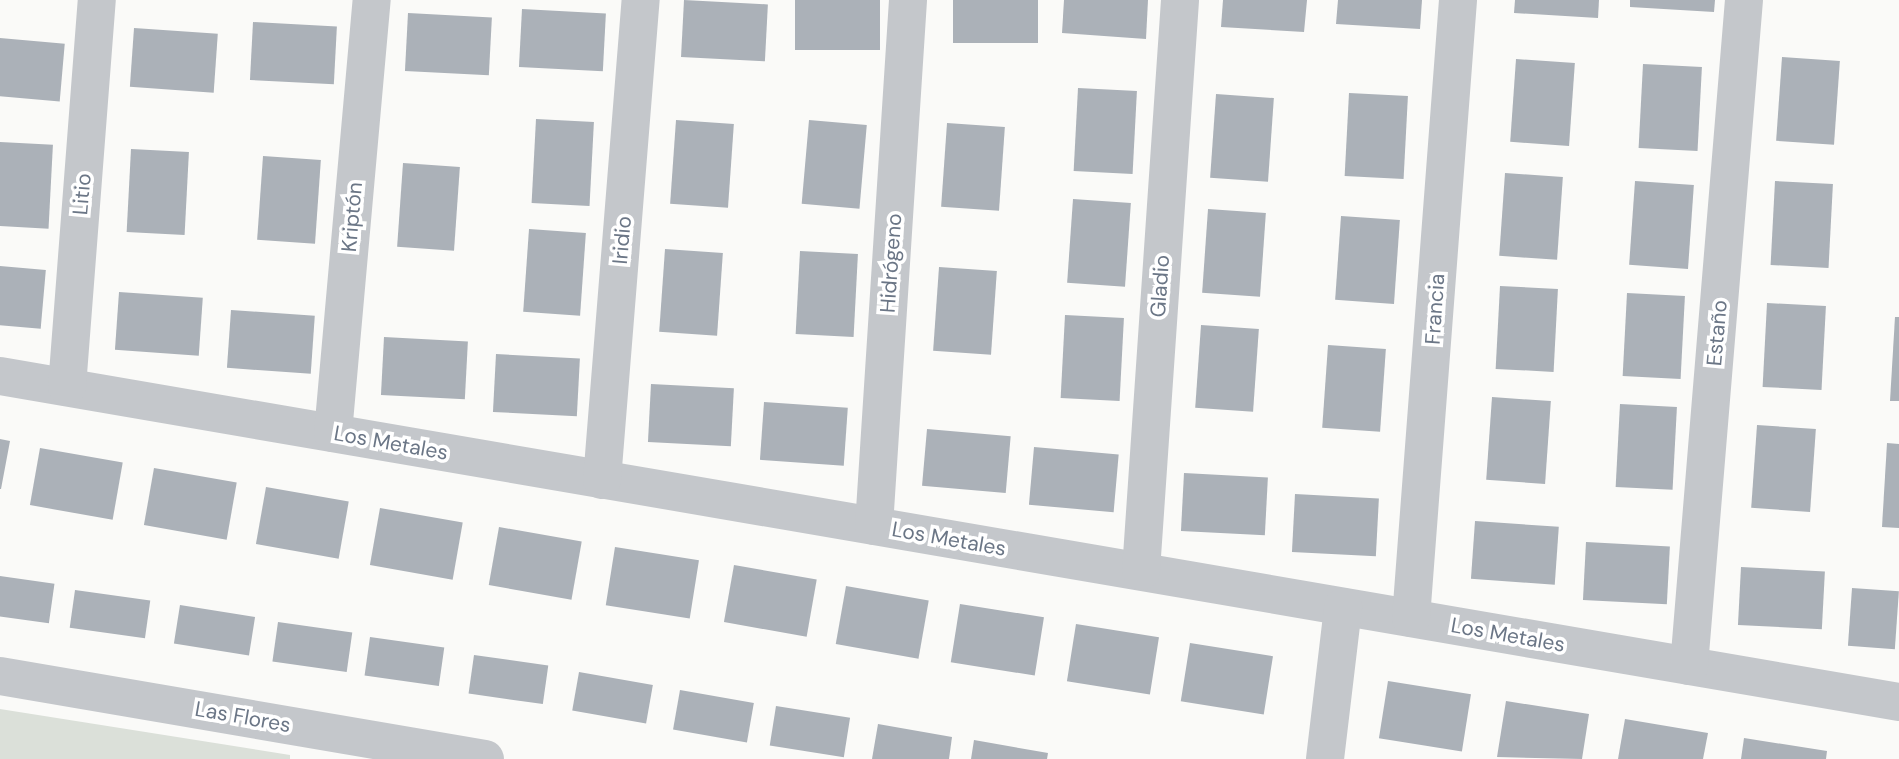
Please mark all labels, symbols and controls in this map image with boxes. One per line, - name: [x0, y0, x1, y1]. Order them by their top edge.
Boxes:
- street label: Litio: [68, 172, 96, 216]
- street label: Kriptón: [336, 181, 368, 253]
- street label: Hidrógeno: [875, 212, 907, 314]
- street label: Iridio: [607, 215, 637, 265]
- street label: Gladio: [1145, 254, 1175, 318]
- street label: Francia: [1420, 273, 1450, 345]
- street label: Estaño: [1702, 299, 1732, 367]
- street label: Los Metales: [332, 421, 450, 465]
- street label: Los Metales: [890, 517, 1008, 561]
- street label: Los Metales: [1449, 613, 1567, 657]
- street label: Las Flores: [193, 696, 293, 738]

